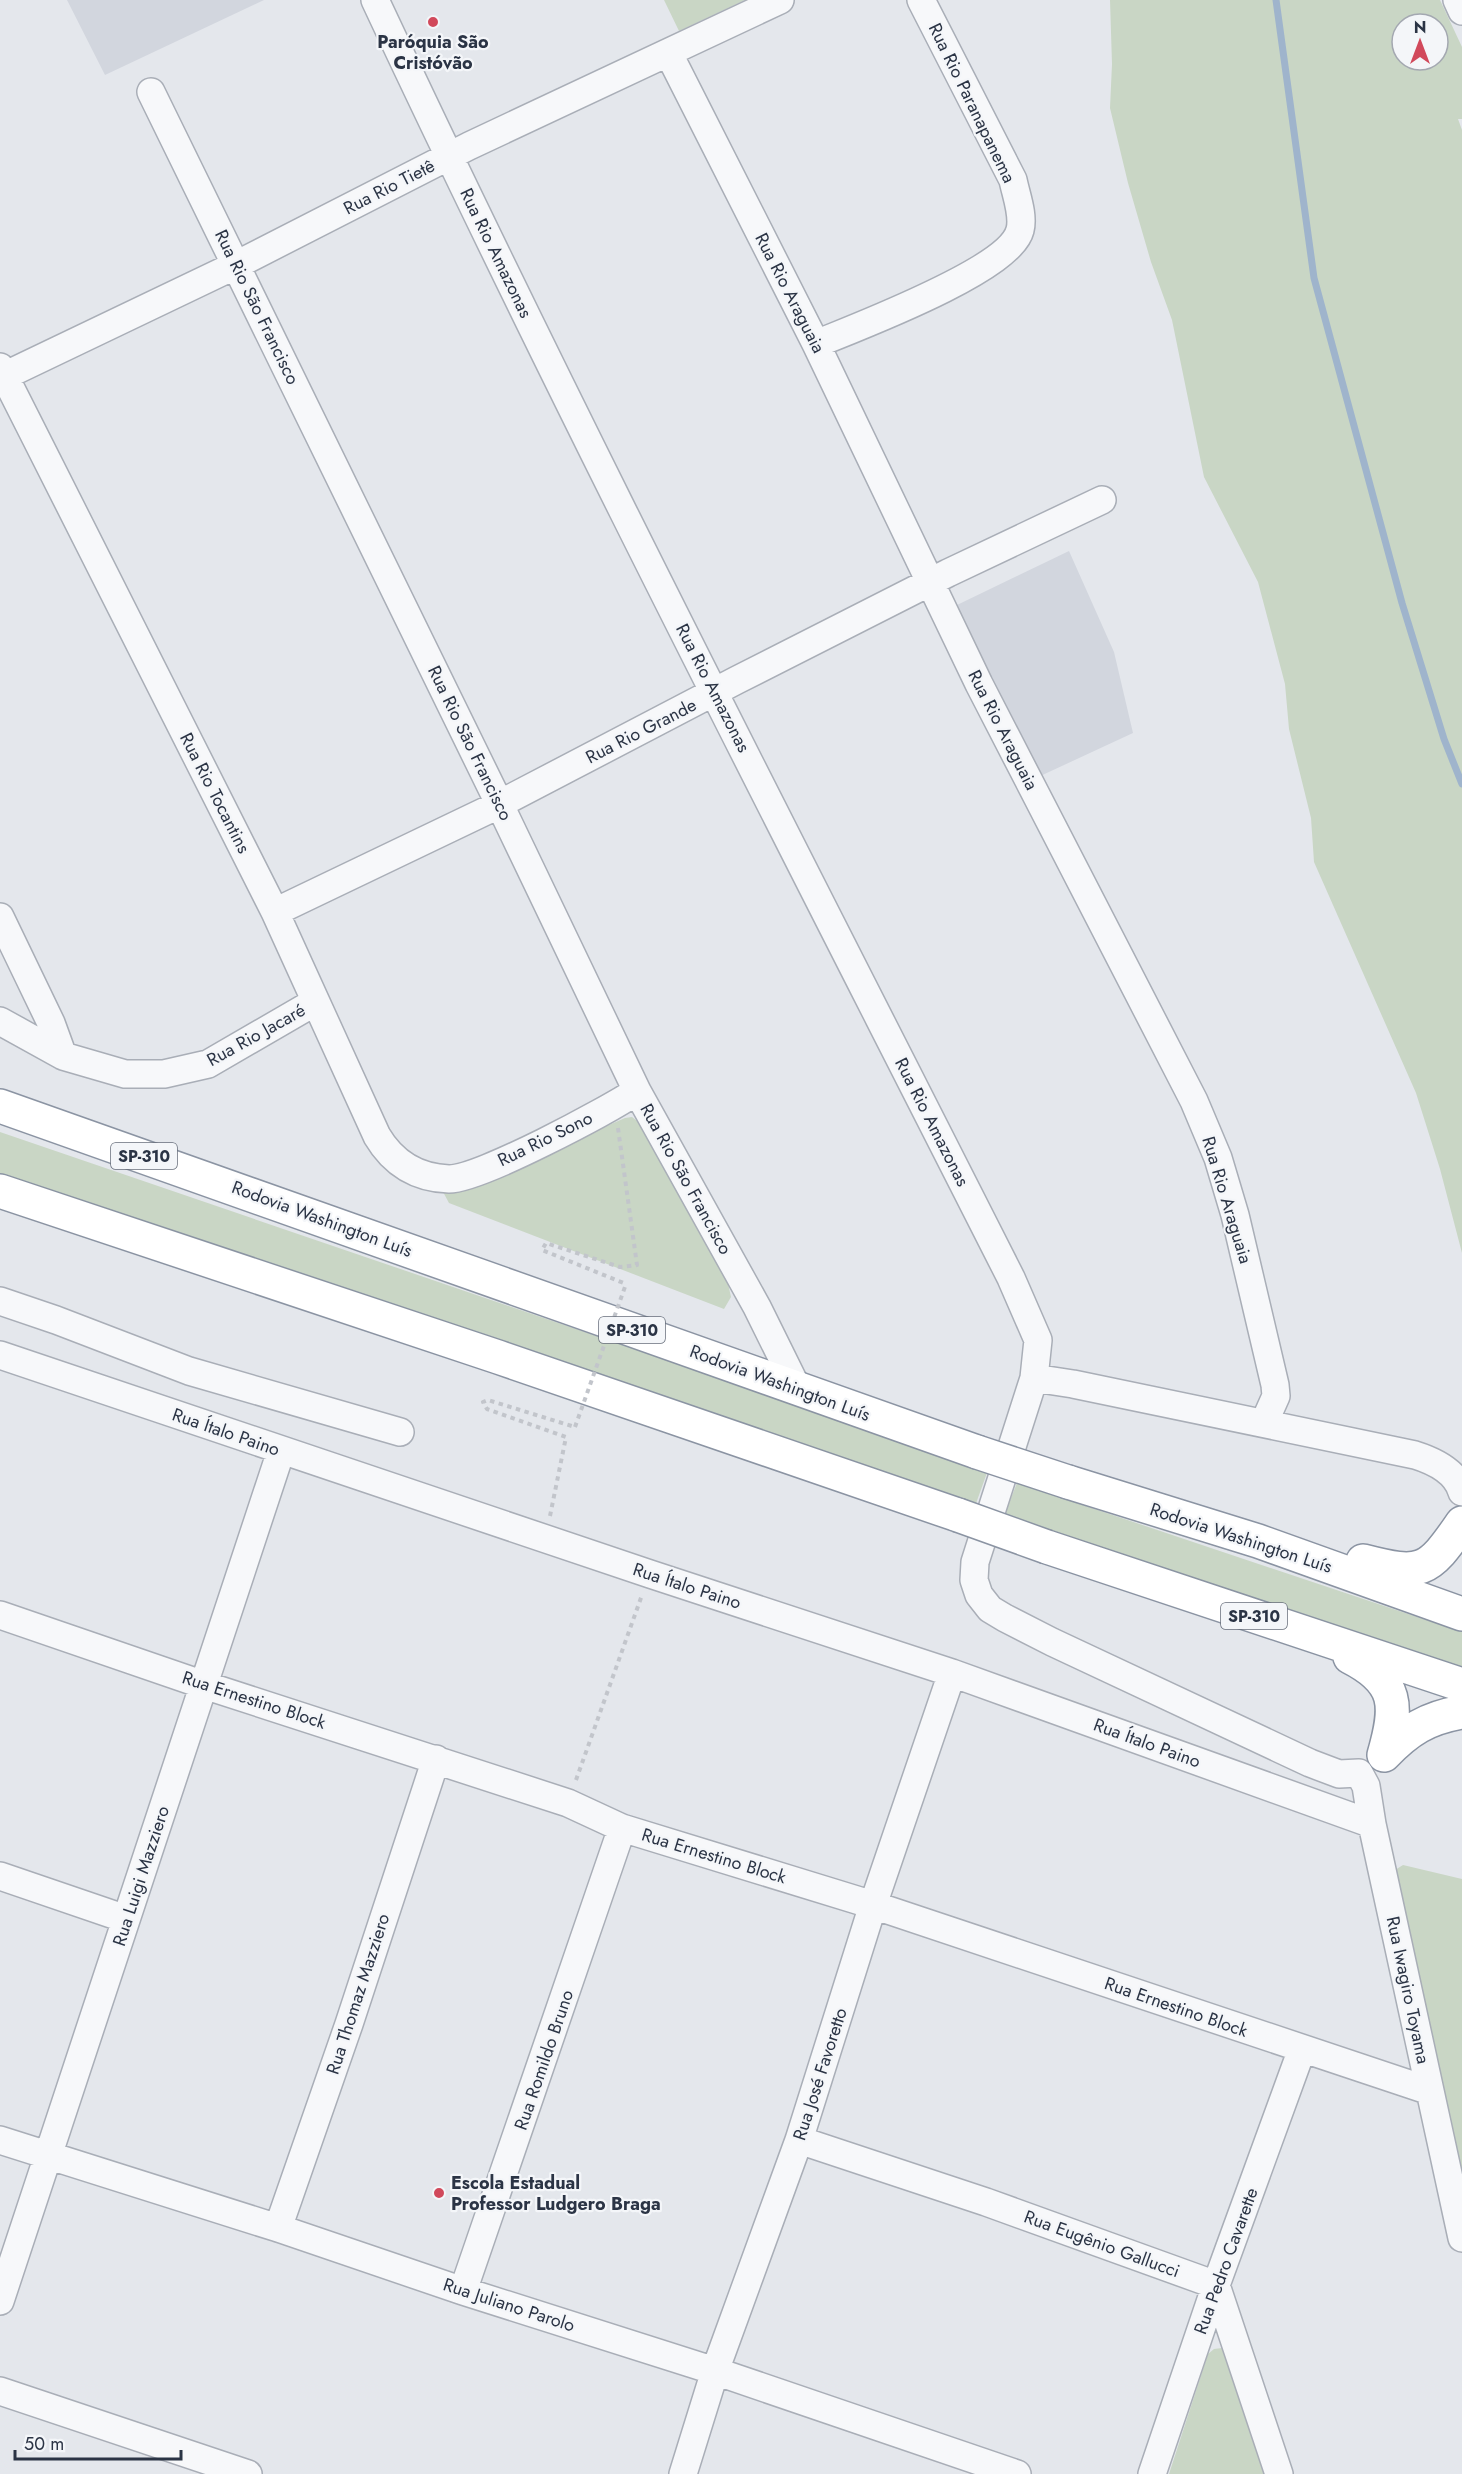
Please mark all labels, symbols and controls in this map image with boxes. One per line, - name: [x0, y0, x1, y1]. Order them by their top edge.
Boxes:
- north arrow: [1390, 12, 1450, 72]
- marker: Paróquia São Cristóvão: [426, 15, 440, 29]
- text: N: [1414, 16, 1426, 39]
- street label: Rua Rio Paranapanema: [922, 19, 1022, 187]
- place label: Paróquia São Cristóvão: [377, 29, 489, 76]
- street label: Rua Rio Tietê: [339, 153, 439, 221]
- street label: Rua Rio Amazonas: [453, 184, 539, 322]
- street label: Rua Rio São Francisco: [208, 225, 306, 389]
- street label: Rua Rio Araguaia: [748, 228, 832, 358]
- street label: Rua Rio Amazonas: [669, 619, 757, 757]
- street label: Rua Rio São Francisco: [421, 661, 519, 825]
- street label: Rua Rio Araguaia: [961, 665, 1045, 795]
- street label: Rua Rio Grande: [581, 692, 701, 770]
- street label: Rua Rio Tocantins: [173, 728, 257, 858]
- street label: Rua Rio Jacaré: [202, 997, 310, 1073]
- street label: Rua Rio Amazonas: [888, 1053, 976, 1191]
- street label: Rua Rio São Francisco: [634, 1099, 738, 1259]
- street label: Rua Rio Sono: [493, 1105, 597, 1173]
- street label: Rua Rio Araguaia: [1195, 1133, 1259, 1267]
- road number: SP-310: [111, 1143, 177, 1169]
- street label: Rodovia Washington Luís: [228, 1174, 416, 1264]
- road number: SP-310: [599, 1317, 665, 1343]
- street label: Rodovia Washington Luís: [686, 1338, 874, 1428]
- street label: Rua Ítalo Paino: [169, 1401, 283, 1463]
- street label: Rodovia Washington Luís: [1146, 1496, 1336, 1580]
- street label: Rua Ítalo Paino: [630, 1556, 745, 1616]
- road number: SP-310: [1221, 1603, 1287, 1629]
- street label: Rua Ernestino Block: [179, 1664, 329, 1736]
- street label: Rua Ítalo Paino: [1090, 1712, 1204, 1774]
- street label: Rua Luigi Mazziero: [106, 1802, 176, 1949]
- street label: Rua Ernestino Block: [639, 1822, 790, 1890]
- street label: Rua Thomaz Mazziero: [320, 1910, 396, 2078]
- street label: Rua Iwagiro Toyama: [1380, 1914, 1436, 2066]
- street label: Rua Ernestino Block: [1101, 1970, 1251, 2044]
- street label: Rua Romildo Bruno: [508, 1986, 580, 2134]
- street label: Rua José Favoretto: [786, 2004, 854, 2144]
- place label: Escola Estadual Professor Ludgero Braga: [451, 2170, 661, 2217]
- street label: Rua Pedro Cavarette: [1187, 2184, 1265, 2338]
- marker: Escola Estadual Professor Ludgero Braga: [432, 2186, 446, 2200]
- street label: Rua Eugênio Gallucci: [1020, 2204, 1184, 2284]
- street label: Rua Juliano Parolo: [440, 2271, 578, 2339]
- scale bar: [15, 2423, 182, 2461]
- text: 50 m: [24, 2431, 64, 2457]

